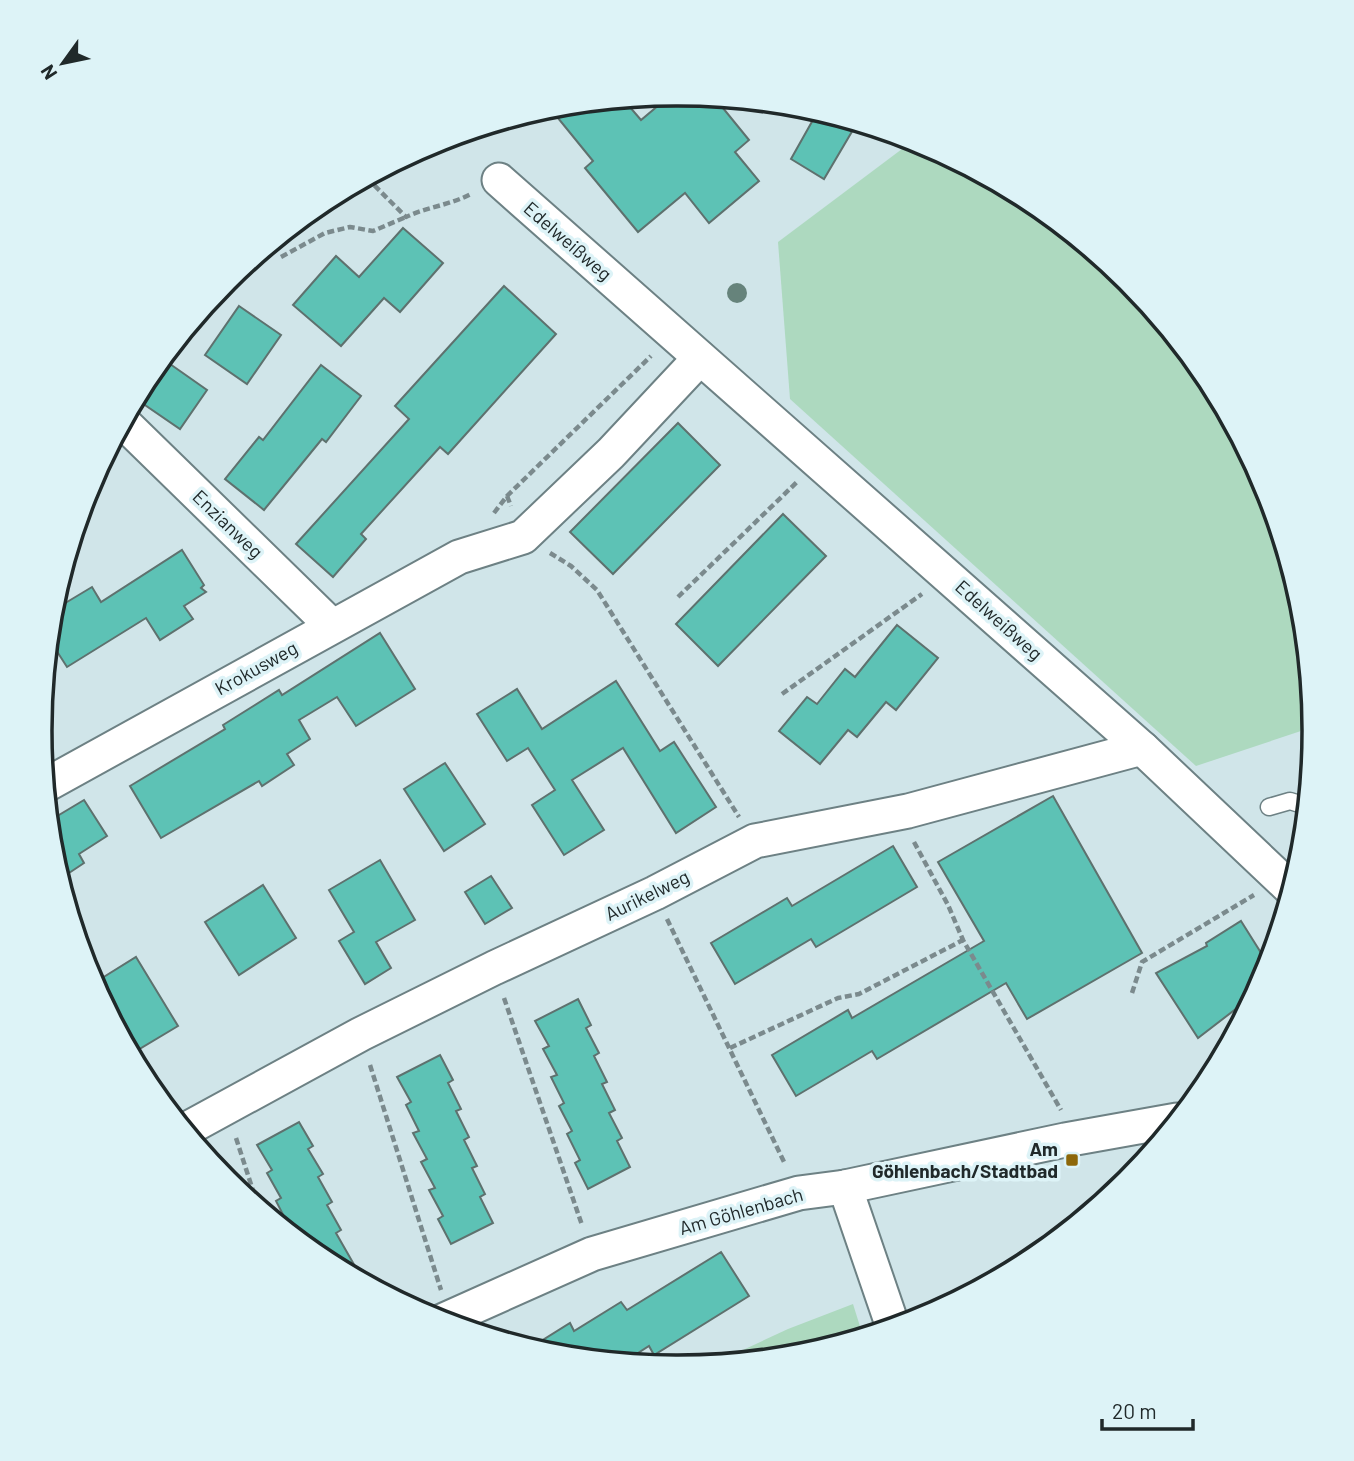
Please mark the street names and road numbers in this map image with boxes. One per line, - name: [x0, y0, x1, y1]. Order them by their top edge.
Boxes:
- street label: Edelweißweg: [520, 196, 617, 285]
- street label: Enzianweg: [189, 485, 268, 563]
- street label: Edelweißweg: [951, 575, 1047, 665]
- street label: Krokusweg: [211, 636, 301, 700]
- street label: Aurikelweg: [601, 864, 693, 925]
- street label: Am Göhlenbach: [676, 1182, 806, 1239]

